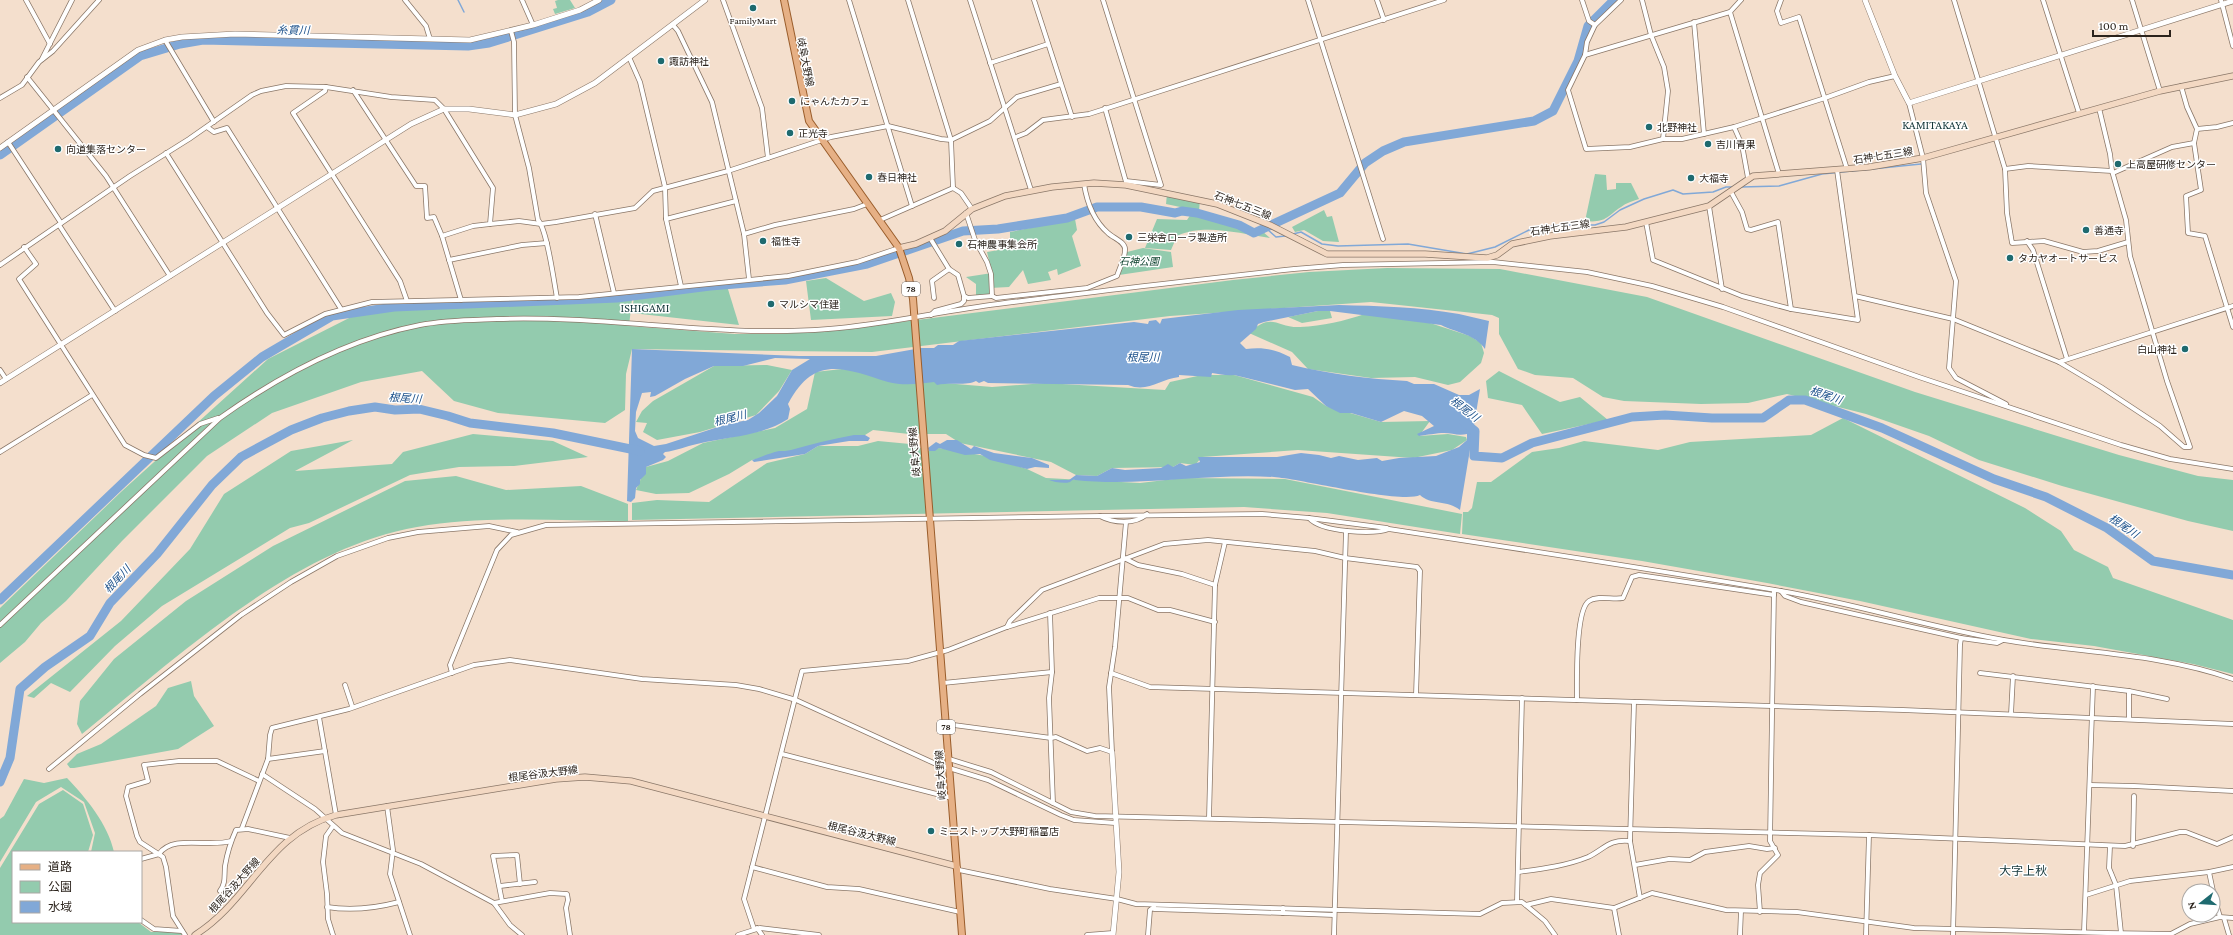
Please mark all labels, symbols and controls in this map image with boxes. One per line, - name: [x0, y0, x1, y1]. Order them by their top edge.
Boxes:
- marker: FamilyMart: [748, 3, 758, 13]
- scale bar: [2093, 12, 2170, 38]
- place label: FamilyMart: [729, 15, 777, 26]
- text: 100 m: [2099, 19, 2129, 33]
- water label: 糸貫川: [276, 24, 311, 36]
- street label: 岐阜大野線: [795, 37, 816, 88]
- marker: 諏訪神社: [656, 56, 666, 66]
- place label: 諏訪神社: [669, 56, 709, 67]
- marker: にゃんたカフェ: [787, 96, 797, 106]
- place label: にゃんたカフェ: [800, 96, 870, 107]
- district label: KAMITAKAYA: [1902, 118, 1968, 132]
- marker: 北野神社: [1644, 122, 1654, 132]
- place label: 北野神社: [1657, 122, 1697, 133]
- marker: 正光寺: [785, 128, 795, 138]
- place label: 正光寺: [798, 128, 828, 139]
- marker: 吉川青果: [1703, 139, 1713, 149]
- place label: 吉川青果: [1716, 139, 1756, 150]
- marker: 向道集落センター: [53, 144, 63, 154]
- place label: 向道集落センター: [66, 144, 146, 155]
- street label: 石神七五三線: [1853, 145, 1914, 166]
- marker: 上高屋研修センター: [2113, 159, 2123, 169]
- place label: 上高屋研修センター: [2126, 159, 2216, 170]
- marker: 春日神社: [864, 172, 874, 182]
- place label: 春日神社: [877, 172, 917, 183]
- marker: 大福寺: [1686, 173, 1696, 183]
- place label: 大福寺: [1699, 173, 1729, 184]
- street label: 石神七五三線: [1213, 190, 1273, 221]
- street label: 石神七五三線: [1530, 218, 1591, 237]
- marker: 善通寺: [2081, 225, 2091, 235]
- place label: 善通寺: [2094, 225, 2124, 236]
- marker: 三栄舎ローラ製造所: [1124, 232, 1134, 242]
- place label: 三栄舎ローラ製造所: [1137, 232, 1227, 243]
- marker: 福性寺: [758, 236, 768, 246]
- place label: 福性寺: [771, 236, 801, 247]
- marker: 石神農事集会所: [954, 239, 964, 249]
- place label: 石神農事集会所: [967, 239, 1037, 250]
- marker: タカヤオートサービス: [2005, 253, 2015, 263]
- place label: タカヤオートサービス: [2018, 253, 2118, 264]
- park label: 石神公園: [1119, 256, 1161, 267]
- road number: 78: [902, 282, 920, 296]
- marker: マルシマ住建: [766, 299, 776, 309]
- place label: マルシマ住建: [779, 299, 839, 310]
- district label: ISHIGAMI: [621, 301, 670, 315]
- place label: 白山神社: [2137, 344, 2177, 355]
- marker: 白山神社: [2180, 344, 2190, 354]
- water label: 根尾川: [1127, 351, 1160, 363]
- water label: 根尾川: [1808, 384, 1844, 406]
- water label: 根尾川: [388, 391, 423, 405]
- water label: 根尾川: [1448, 394, 1483, 424]
- water label: 根尾川: [713, 408, 748, 428]
- street label: 岐阜大野線: [907, 427, 922, 477]
- water label: 根尾川: [2107, 512, 2142, 541]
- water label: 根尾川: [101, 562, 133, 595]
- road number: 78: [937, 720, 955, 734]
- street label: 岐阜大野線: [933, 750, 948, 800]
- street label: 根尾谷汲大野線: [508, 764, 578, 783]
- street label: 根尾谷汲大野線: [827, 820, 897, 847]
- marker: ミニストップ大野町稲富店: [926, 826, 936, 836]
- place label: ミニストップ大野町稲富店: [939, 826, 1059, 837]
- legend: [12, 851, 142, 923]
- street label: 根尾谷汲大野線: [207, 856, 262, 915]
- text: 道路: [48, 860, 72, 874]
- district label: 大字上秋: [1999, 864, 2047, 878]
- text: 公園: [48, 880, 72, 894]
- north arrow: [2181, 883, 2221, 923]
- text: 水域: [48, 900, 72, 914]
- text: N: [2184, 900, 2198, 911]

